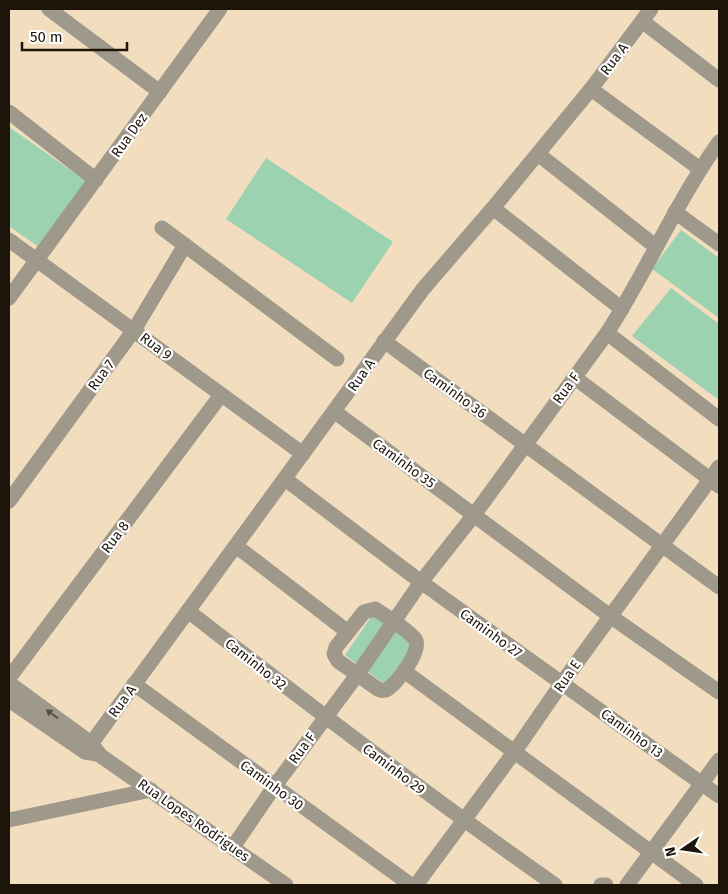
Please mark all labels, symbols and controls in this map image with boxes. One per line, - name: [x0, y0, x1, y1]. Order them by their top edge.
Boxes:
- scale bar: [22, 20, 128, 52]
- text: 50 m: [30, 28, 63, 46]
- street label: Rua A: [597, 40, 632, 79]
- street label: Rua Dez: [108, 110, 151, 161]
- street label: Rua 9: [136, 329, 175, 364]
- street label: Rua 7: [84, 356, 118, 394]
- street label: Rua A: [344, 356, 379, 395]
- street label: Caminho 36: [420, 365, 490, 422]
- street label: Rua F: [549, 369, 584, 407]
- street label: Caminho 35: [369, 435, 438, 492]
- street label: Rua 8: [98, 518, 133, 557]
- street label: Caminho 27: [456, 605, 525, 662]
- street label: Caminho 32: [222, 635, 290, 694]
- street label: Rua E: [550, 657, 585, 696]
- street label: Rua A: [105, 682, 140, 721]
- street label: Caminho 13: [597, 705, 666, 762]
- one-way arrow: [45, 709, 58, 719]
- street label: Rua F: [285, 729, 320, 767]
- street label: Caminho 29: [359, 740, 428, 798]
- street label: Caminho 30: [237, 757, 307, 814]
- street label: Rua Lopes Rodrigues: [135, 775, 253, 866]
- north arrow: [658, 824, 708, 874]
- text: N: [661, 845, 680, 858]

